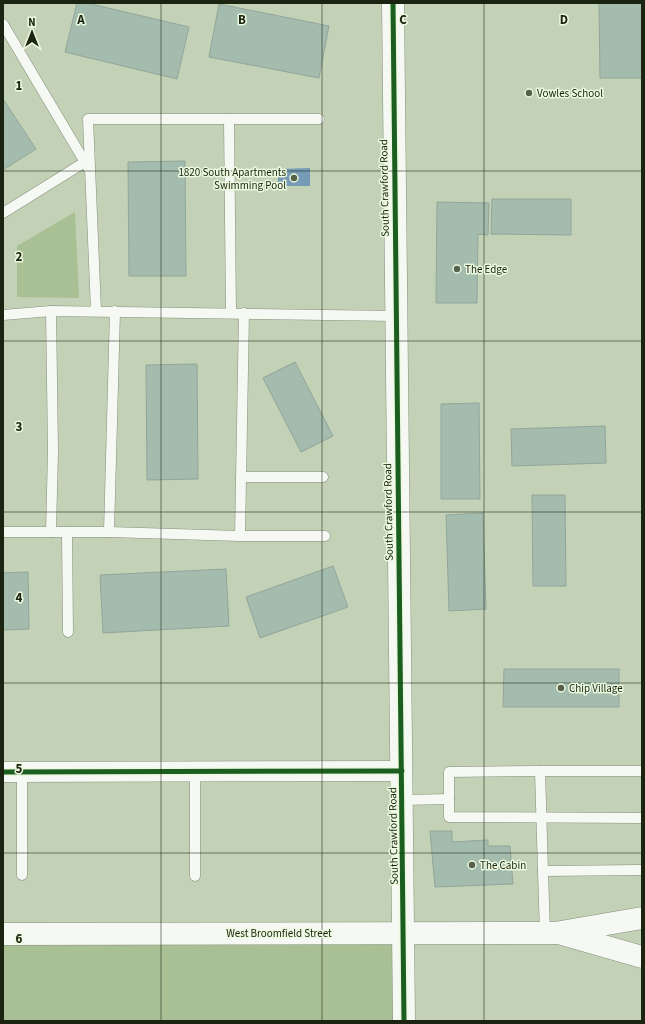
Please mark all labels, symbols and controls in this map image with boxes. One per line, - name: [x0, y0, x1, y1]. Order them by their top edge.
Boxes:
- text: A: [76, 11, 85, 29]
- text: B: [238, 11, 246, 29]
- text: C: [399, 11, 407, 29]
- text: D: [560, 11, 568, 29]
- north arrow: [12, 12, 52, 52]
- text: N: [28, 15, 36, 30]
- text: 1: [16, 77, 23, 95]
- place label: Vowles School: [537, 86, 603, 101]
- marker: Vowles School: [524, 88, 534, 98]
- street label: South Crawford Road: [376, 139, 393, 237]
- place label: 1820 South Apartments Swimming Pool: [178, 165, 286, 193]
- marker: 1820 South Apartments Swimming Pool: [289, 173, 299, 183]
- text: 2: [16, 248, 23, 266]
- place label: The Edge: [465, 262, 508, 277]
- marker: The Edge: [452, 264, 462, 274]
- text: 3: [16, 418, 23, 436]
- street label: South Crawford Road: [380, 463, 397, 561]
- text: 4: [16, 589, 23, 607]
- place label: Chip Village: [569, 681, 623, 696]
- marker: Chip Village: [556, 683, 566, 693]
- text: 5: [16, 760, 23, 778]
- street label: South Crawford Road: [385, 787, 402, 885]
- place label: The Cabin: [480, 858, 526, 873]
- marker: The Cabin: [467, 860, 477, 870]
- street label: West Broomfield Street: [226, 926, 332, 941]
- text: 6: [16, 930, 23, 948]

